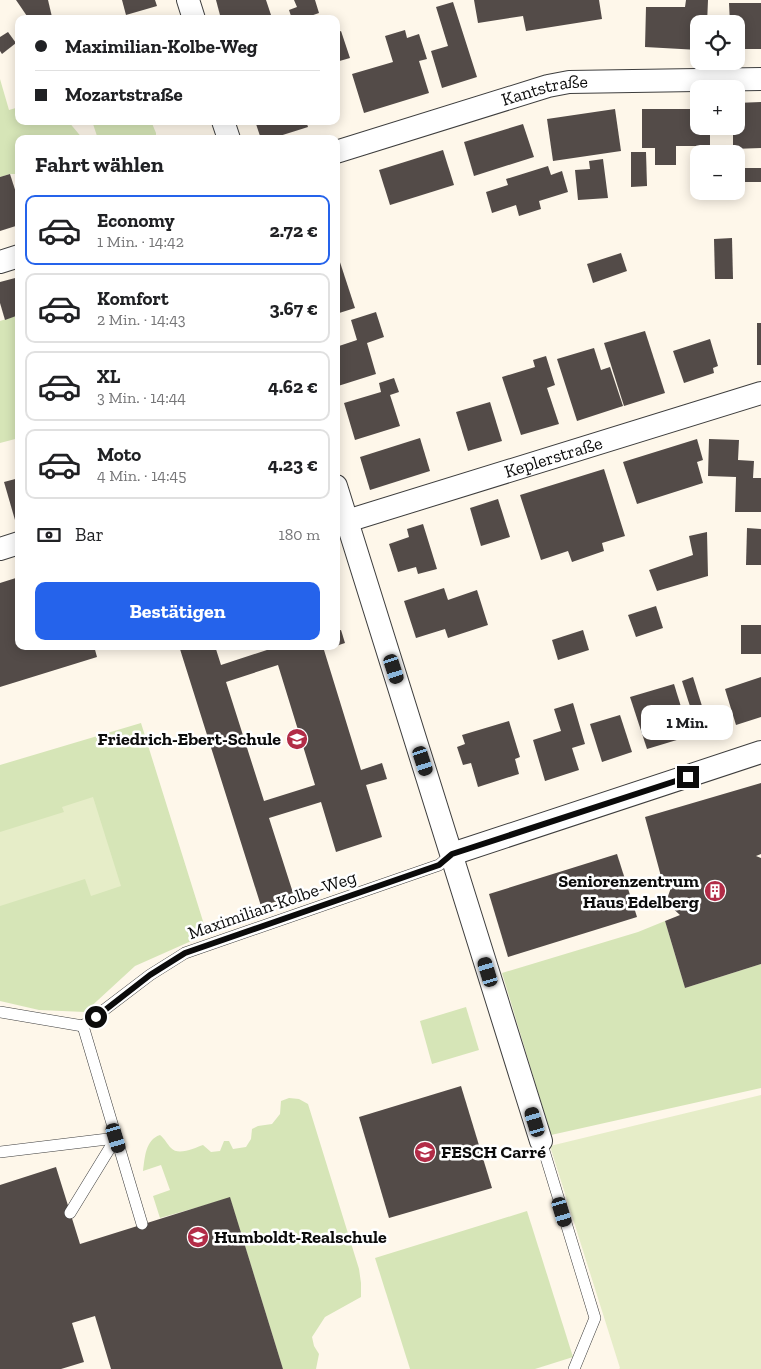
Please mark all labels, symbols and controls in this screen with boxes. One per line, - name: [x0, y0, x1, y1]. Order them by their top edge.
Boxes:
- map controls: [690, 15, 745, 200]
- button: locate: [690, 15, 745, 70]
- text: Maximilian-Kolbe-Weg: [65, 35, 258, 58]
- street label: Kantstraße: [499, 71, 588, 111]
- button: +: [690, 80, 745, 135]
- text: Mozartstraße: [65, 83, 183, 106]
- button: −: [690, 145, 745, 200]
- text: Fahrt wählen: [35, 151, 164, 178]
- icon: car: [37, 208, 82, 253]
- text: Economy: [97, 209, 175, 232]
- text: 2.72 €: [270, 219, 318, 242]
- text: 1 Min. · 14:42: [97, 232, 184, 251]
- icon: car: [37, 286, 82, 331]
- text: Komfort: [97, 287, 169, 310]
- text: 3.67 €: [269, 297, 318, 320]
- text: 2 Min. · 14:43: [97, 310, 186, 329]
- icon: car: [37, 364, 82, 409]
- text: XL: [97, 365, 120, 388]
- text: 4.62 €: [268, 375, 318, 398]
- text: 3 Min. · 14:44: [97, 388, 186, 407]
- street label: Keplerstraße: [502, 432, 605, 483]
- icon: car: [37, 442, 82, 487]
- text: Moto: [97, 443, 141, 466]
- text: 4.23 €: [268, 453, 318, 476]
- text: 4 Min. · 14:45: [97, 466, 186, 485]
- icon: cash: [35, 521, 63, 549]
- text: Bar: [75, 523, 104, 546]
- text: 180 m: [279, 525, 320, 544]
- button: Bestätigen: [35, 582, 320, 640]
- car: [382, 652, 405, 686]
- callout: 1 Min.: [642, 704, 734, 740]
- text: 1 Min.: [666, 713, 708, 732]
- school or university icon: Friedrich-Ebert-Schule: [285, 727, 309, 751]
- place label: Friedrich-Ebert-Schule: [98, 728, 281, 750]
- car: [411, 744, 434, 778]
- route end: [677, 766, 699, 788]
- street label: Maximilian-Kolbe-Weg: [185, 866, 359, 944]
- place label: Seniorenzentrum Haus Edelberg: [558, 870, 699, 913]
- building icon: Seniorenzentrum Haus Edelberg: [703, 879, 727, 903]
- car: [476, 955, 499, 989]
- route start: [85, 1006, 107, 1028]
- car: [523, 1105, 546, 1139]
- car: [104, 1121, 127, 1155]
- school or university icon: FESCH Carré: [413, 1140, 437, 1164]
- place label: FESCH Carré: [441, 1141, 546, 1163]
- car: [550, 1195, 573, 1229]
- school or university icon: Humboldt-Realschule: [186, 1225, 210, 1249]
- place label: Humboldt-Realschule: [214, 1226, 387, 1248]

